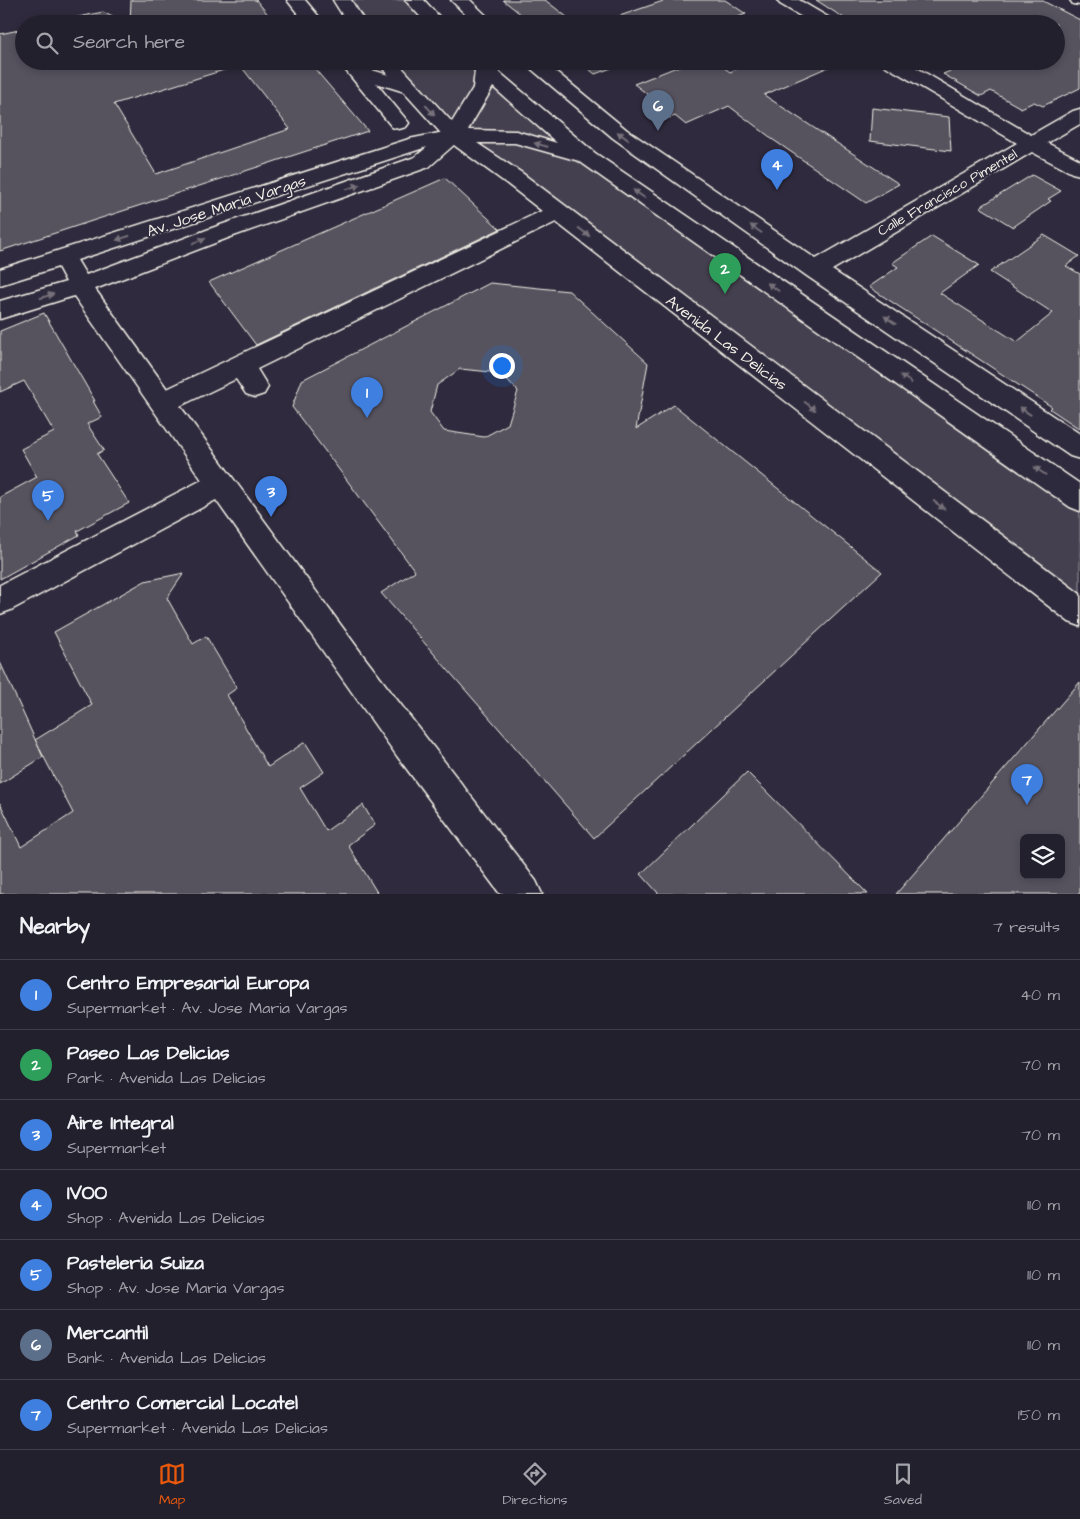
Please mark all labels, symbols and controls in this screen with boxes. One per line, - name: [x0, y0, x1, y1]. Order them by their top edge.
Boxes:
- search box: [15, 15, 1065, 70]
- icon: search: [33, 29, 61, 57]
- text: Search here: [73, 29, 185, 56]
- pin: 6: [642, 90, 674, 131]
- one-way arrow: [424, 104, 436, 116]
- one-way arrow: [616, 131, 630, 141]
- one-way arrow: [533, 140, 548, 148]
- street label: Calle Francisco Pimentel: [874, 145, 1021, 241]
- pin: 4: [761, 149, 793, 190]
- street label: Av. Jose Maria Vargas: [144, 170, 309, 243]
- one-way arrow: [345, 183, 360, 190]
- one-way arrow: [632, 189, 646, 199]
- one-way arrow: [749, 224, 763, 234]
- one-way arrow: [577, 227, 590, 238]
- one-way arrow: [115, 235, 130, 243]
- one-way arrow: [192, 237, 207, 244]
- pin: 2: [709, 253, 741, 294]
- one-way arrow: [766, 282, 779, 292]
- street label: Avenida Las Delicias: [661, 290, 792, 396]
- one-way arrow: [39, 292, 54, 299]
- one-way arrow: [883, 316, 897, 325]
- your location: [489, 353, 515, 379]
- one-way arrow: [899, 374, 913, 384]
- pin: 1: [351, 377, 383, 418]
- one-way arrow: [803, 400, 816, 411]
- one-way arrow: [1018, 406, 1032, 416]
- one-way arrow: [1033, 466, 1047, 476]
- pin: 3: [255, 476, 287, 517]
- pin: 5: [32, 480, 64, 521]
- one-way arrow: [932, 499, 945, 510]
- pin: 7: [1011, 764, 1043, 805]
- map controls: [1020, 834, 1065, 879]
- button: layers: [1020, 834, 1065, 879]
- text: Nearby: [20, 912, 90, 941]
- text: 7 results: [993, 916, 1060, 938]
- text: Centro Empresarial Europa: [67, 970, 309, 997]
- text: 1: [35, 984, 37, 1006]
- text: 40 m: [1020, 984, 1060, 1006]
- text: Supermarket · Av. Jose Maria Vargas: [67, 997, 348, 1019]
- text: Paseo Las Delicias: [67, 1040, 229, 1067]
- text: 2: [31, 1054, 41, 1076]
- text: 70 m: [1021, 1054, 1060, 1076]
- text: Park · Avenida Las Delicias: [67, 1067, 266, 1089]
- text: Aire Integral: [67, 1110, 174, 1137]
- text: 3: [32, 1124, 40, 1146]
- text: 70 m: [1021, 1124, 1060, 1146]
- text: Supermarket: [67, 1137, 166, 1159]
- text: IVOO: [67, 1180, 107, 1207]
- text: 4: [31, 1194, 41, 1216]
- text: 110 m: [1027, 1194, 1060, 1216]
- text: Shop · Avenida Las Delicias: [67, 1207, 265, 1229]
- text: Pasteleria Suiza: [67, 1250, 204, 1277]
- text: 5: [30, 1264, 42, 1286]
- text: 110 m: [1027, 1264, 1060, 1286]
- text: Shop · Av. Jose Maria Vargas: [67, 1277, 285, 1299]
- text: Mercantil: [67, 1320, 148, 1347]
- text: 6: [31, 1334, 41, 1356]
- text: 110 m: [1027, 1334, 1060, 1356]
- text: Bank · Avenida Las Delicias: [67, 1347, 266, 1369]
- text: Centro Comercial Locatel: [67, 1390, 298, 1417]
- text: 7: [31, 1404, 41, 1426]
- text: 150 m: [1018, 1404, 1060, 1426]
- text: Supermarket · Avenida Las Delicias: [67, 1417, 328, 1439]
- tab: Map: [158, 1460, 186, 1510]
- tab: Directions: [502, 1460, 567, 1510]
- tab: Saved: [884, 1460, 922, 1510]

